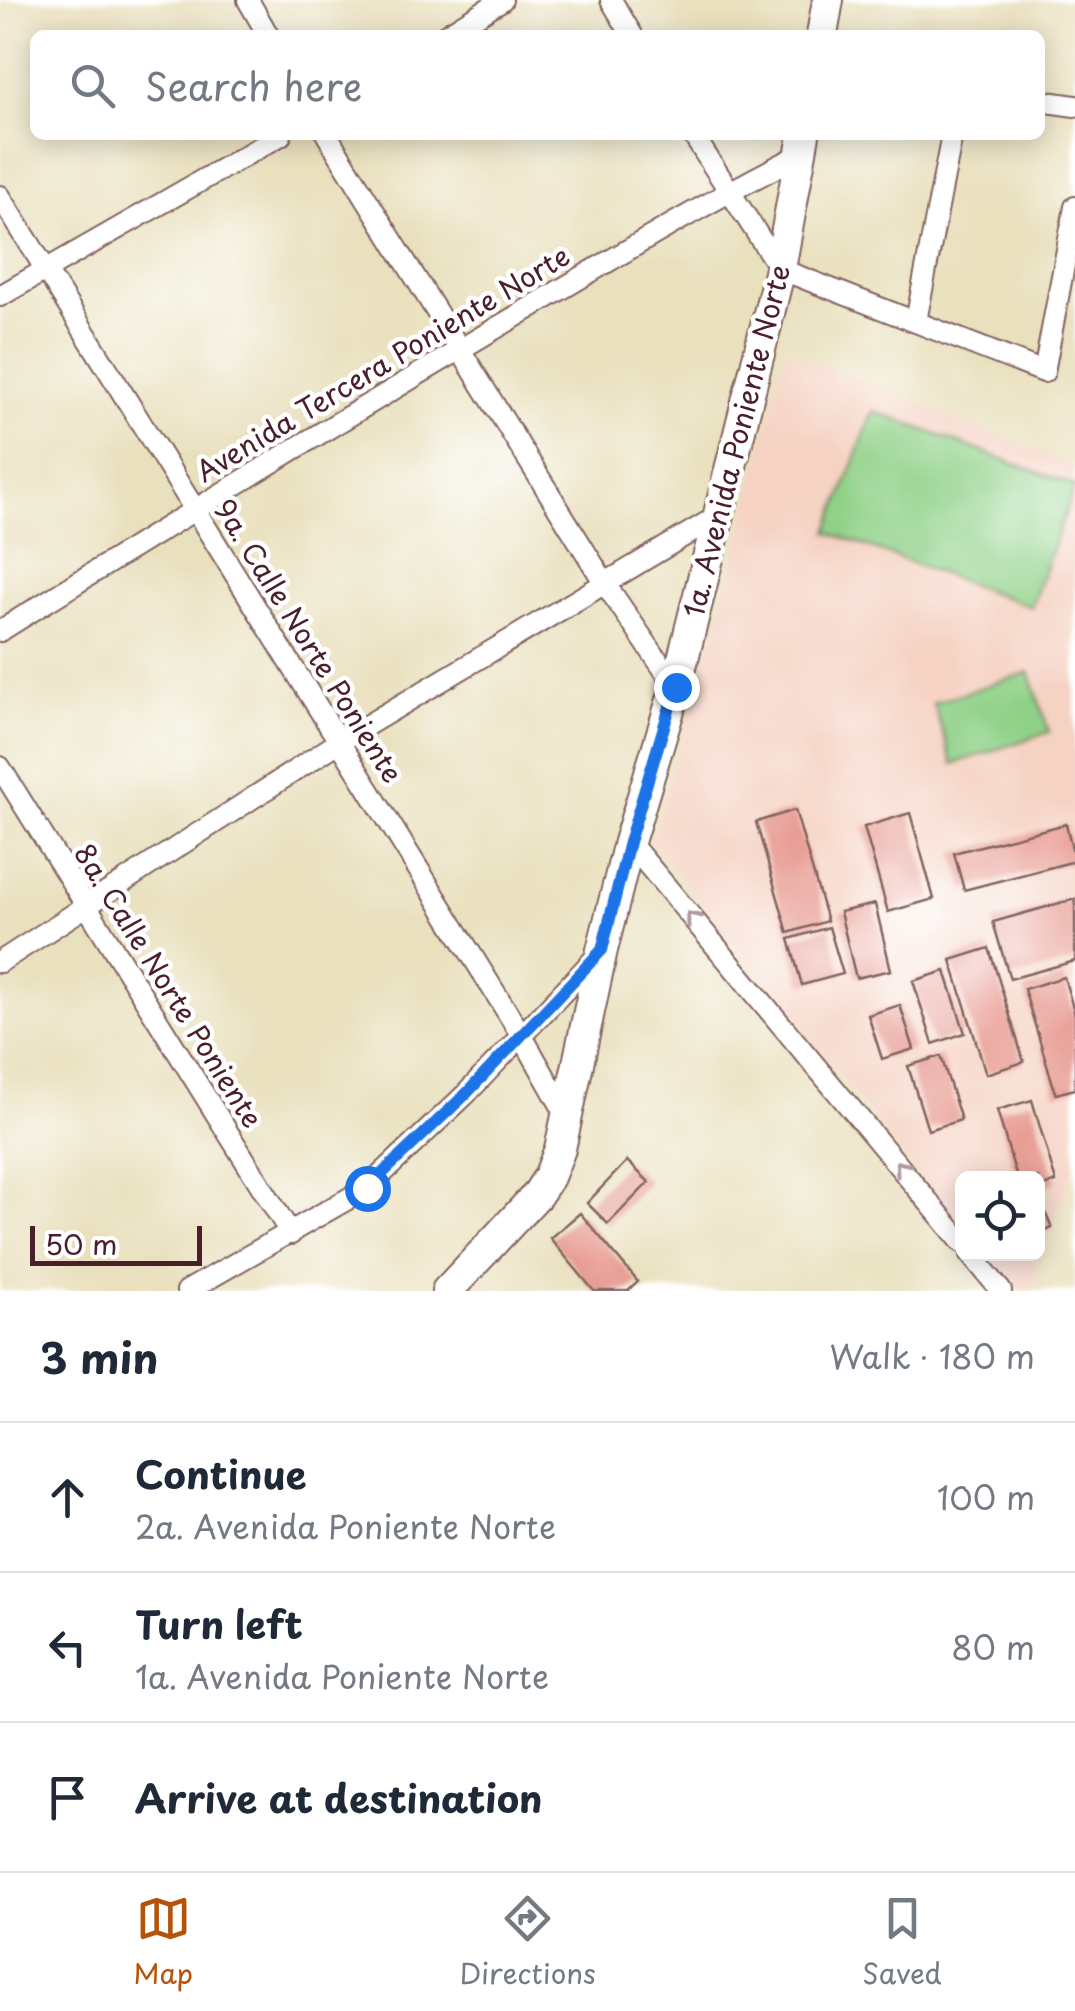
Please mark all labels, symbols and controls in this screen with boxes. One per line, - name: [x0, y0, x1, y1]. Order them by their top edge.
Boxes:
- search box: [30, 30, 1045, 140]
- text: Search here: [145, 57, 362, 114]
- icon: search: [65, 58, 120, 113]
- street label: Avenida Tercera Poniente Norte: [187, 234, 577, 492]
- street label: 1a. Avenida Poniente Norte: [671, 260, 800, 622]
- street label: 9a. Calle Norte Poniente: [204, 490, 414, 791]
- route end: [654, 665, 700, 711]
- street label: 8a. Calle Norte Poniente: [64, 835, 274, 1136]
- one-way arrow: [686, 911, 704, 929]
- one-way arrow: [895, 1160, 913, 1178]
- route start: [345, 1166, 391, 1212]
- map controls: [955, 1171, 1045, 1261]
- button: locate: [955, 1171, 1045, 1261]
- scale bar: [30, 1221, 202, 1266]
- text: 50 m: [45, 1222, 118, 1265]
- text: 3 min: [40, 1325, 158, 1388]
- text: Walk · 180 m: [829, 1332, 1035, 1380]
- text: Continue: [135, 1445, 306, 1502]
- icon: ahead: [40, 1470, 95, 1525]
- text: 100 m: [937, 1473, 1035, 1521]
- text: 2a. Avenida Poniente Norte: [135, 1502, 556, 1550]
- text: Turn left: [135, 1595, 303, 1652]
- icon: left: [40, 1620, 95, 1675]
- text: 80 m: [951, 1623, 1035, 1671]
- text: 1a. Avenida Poniente Norte: [135, 1652, 549, 1700]
- text: Arrive at destination: [135, 1769, 543, 1826]
- icon: arrive: [40, 1770, 95, 1825]
- tab: Map: [133, 1891, 193, 1994]
- tab: Directions: [460, 1891, 596, 1994]
- tab: Saved: [862, 1891, 942, 1994]

